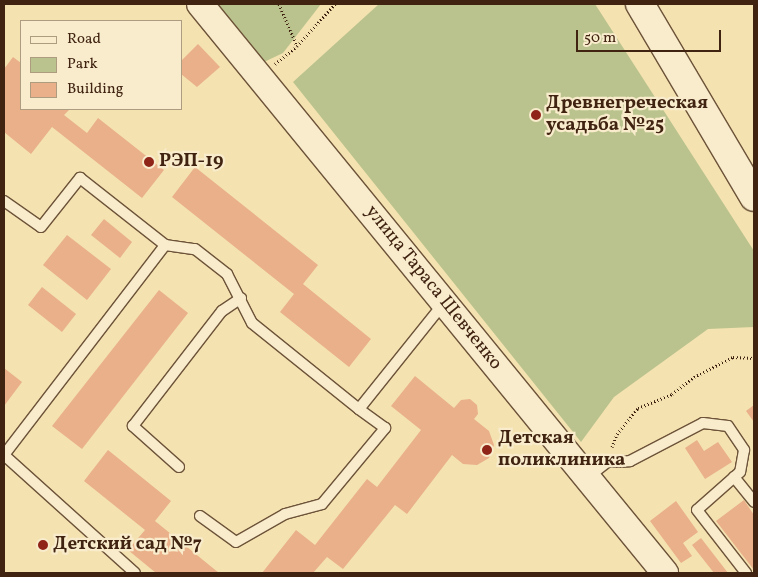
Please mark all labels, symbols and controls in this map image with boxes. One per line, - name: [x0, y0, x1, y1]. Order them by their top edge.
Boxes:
- legend: [20, 20, 182, 110]
- scale bar: [578, 20, 723, 52]
- text: 50 m: [584, 28, 616, 49]
- text: Road: [67, 29, 101, 50]
- text: Park: [67, 54, 98, 75]
- text: Building: [67, 79, 123, 100]
- place label: Древнегреческая усадьба №25: [546, 93, 708, 137]
- marker: Древнегреческая усадьба №25: [530, 109, 542, 121]
- place label: РЭП-19: [159, 151, 223, 173]
- marker: РЭП-19: [143, 156, 155, 168]
- street label: улица Тараса Шевченко: [359, 201, 507, 375]
- place label: Детская поликлиника: [498, 428, 625, 472]
- marker: Детская поликлиника: [480, 443, 494, 457]
- place label: Детский сад №7: [53, 534, 202, 556]
- marker: Детский сад №7: [37, 539, 49, 551]

